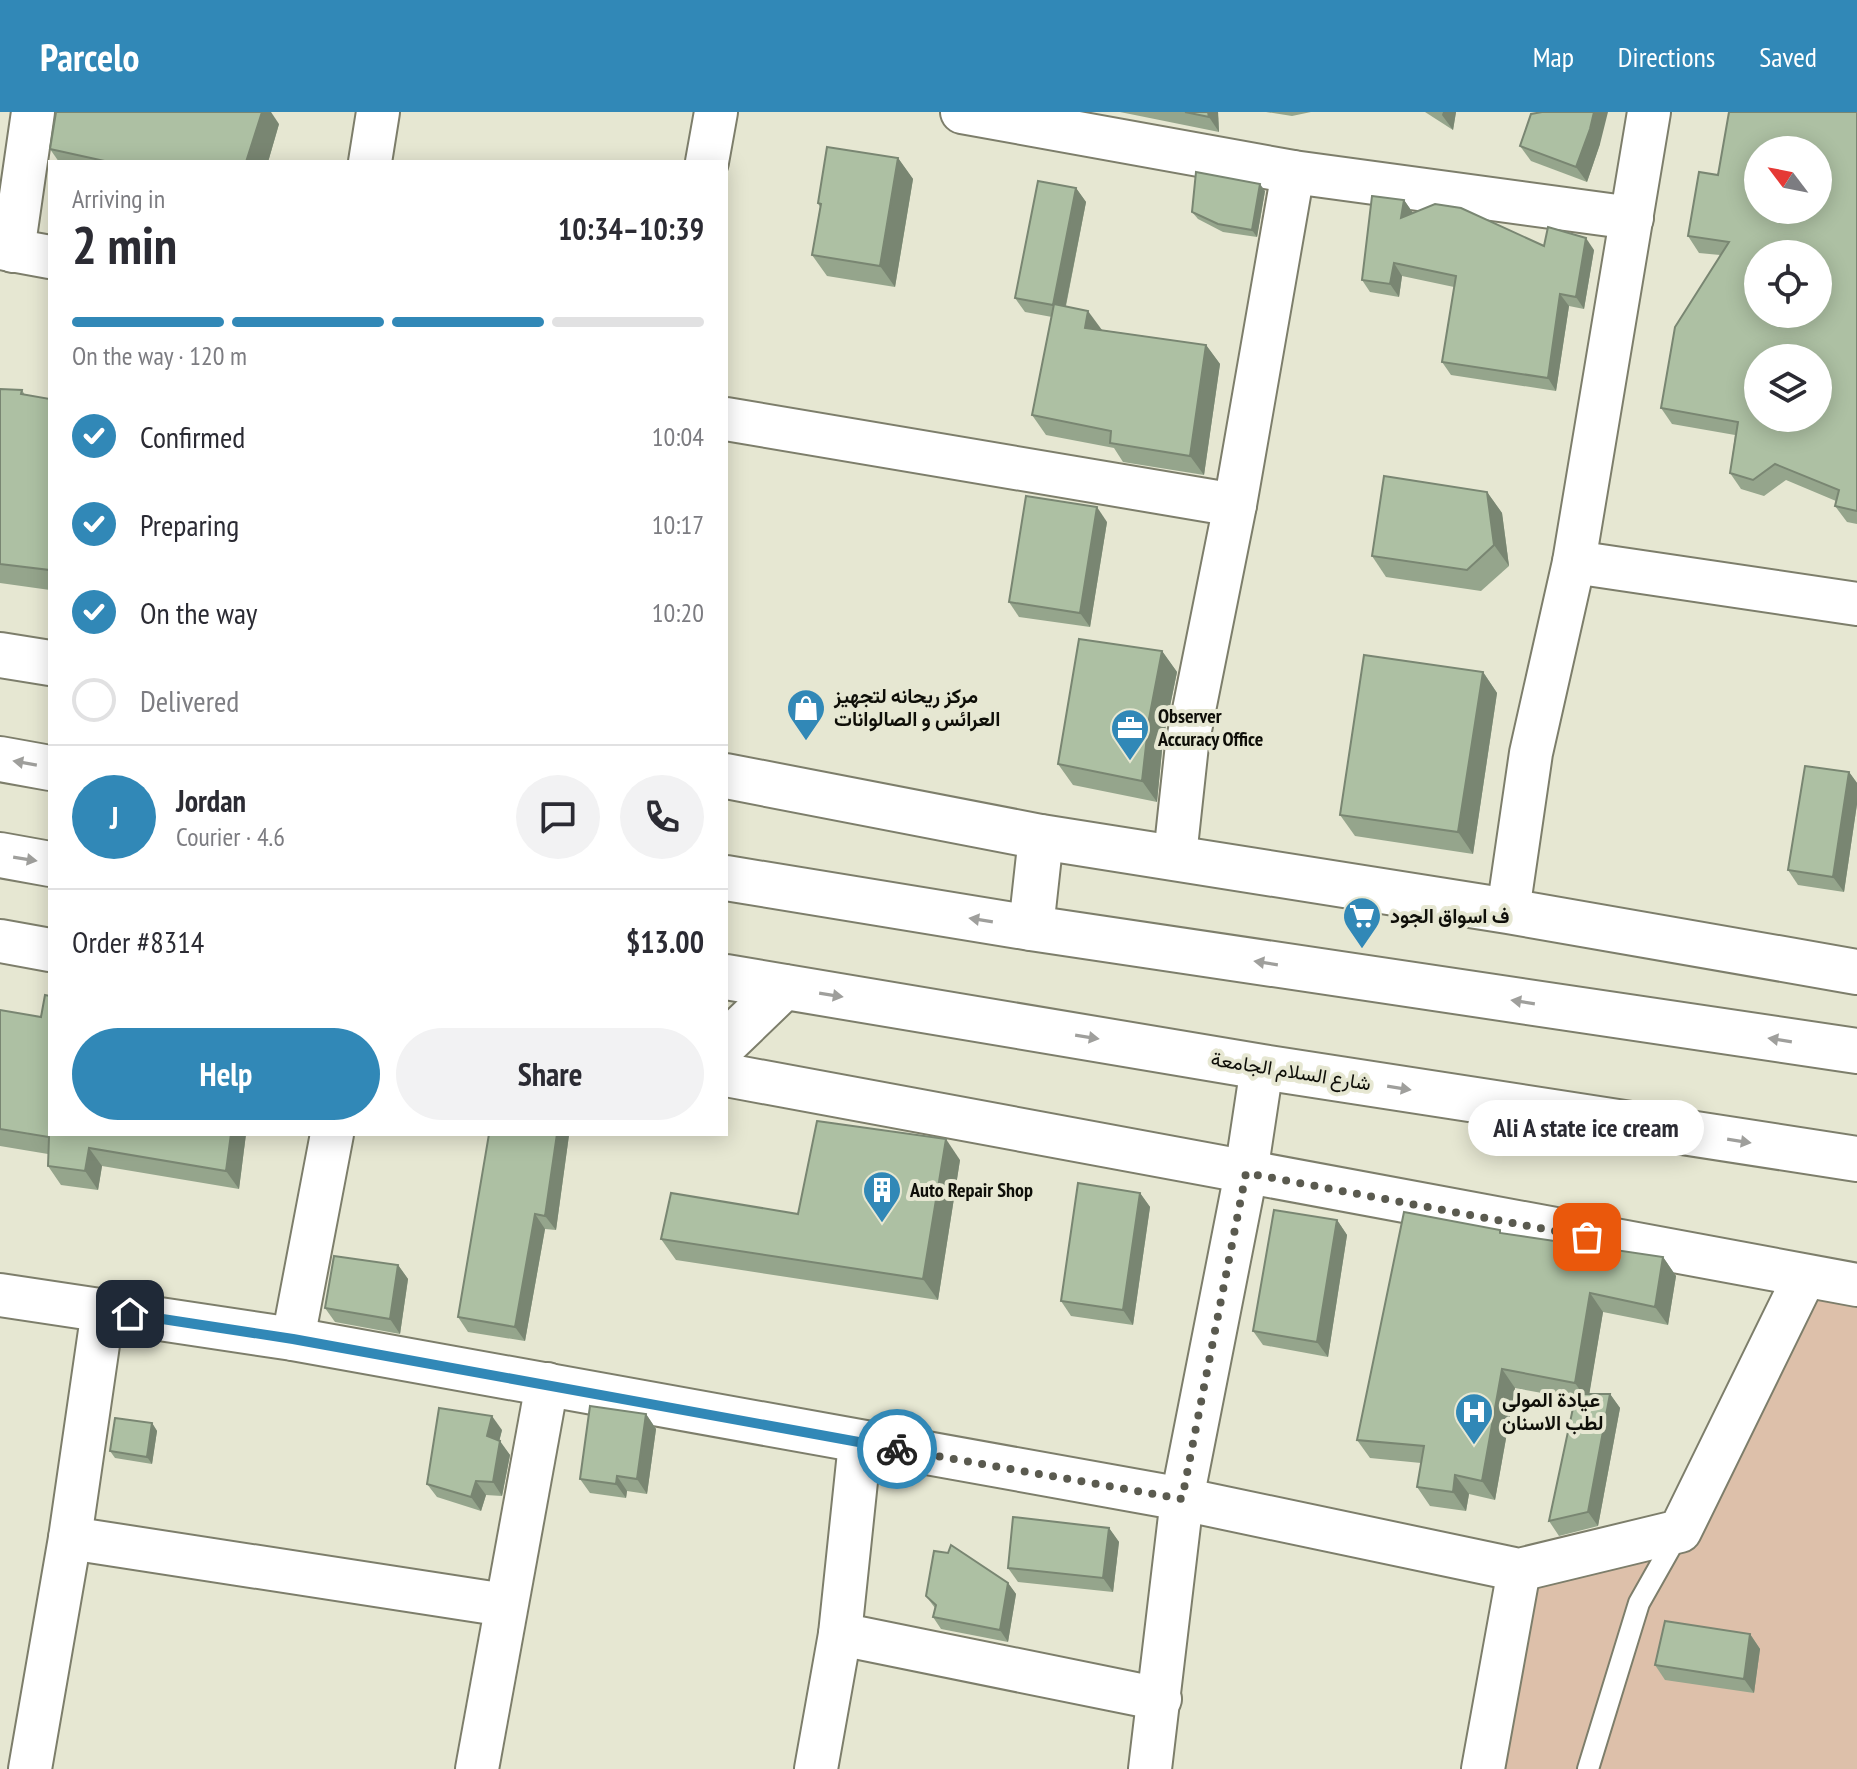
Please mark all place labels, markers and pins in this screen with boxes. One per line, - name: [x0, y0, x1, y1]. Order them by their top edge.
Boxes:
- place label: مركز ريحانه لتجهيز العرائس و الصالوانات: [833, 683, 1001, 732]
- shop icon: مركز ريحانه لتجهيز العرائس و الصالوانات: [785, 687, 827, 742]
- place label: Observer Accuracy Office: [1157, 703, 1263, 752]
- office icon: Observer Accuracy Office: [1109, 707, 1151, 762]
- supermarket icon: ف اسواق الجود: [1341, 895, 1383, 950]
- place label: ف اسواق الجود: [1390, 903, 1509, 929]
- callout: Ali A state ice cream: [1469, 1101, 1705, 1157]
- building icon: Auto Repair Shop: [861, 1169, 903, 1224]
- place label: Auto Repair Shop: [909, 1177, 1033, 1203]
- pin: [1553, 1203, 1621, 1271]
- pin: [96, 1280, 164, 1348]
- place label: عيادة المولى لطب الاسنان: [1502, 1387, 1604, 1436]
- hospital icon: عيادة المولى لطب الاسنان: [1453, 1391, 1495, 1446]

